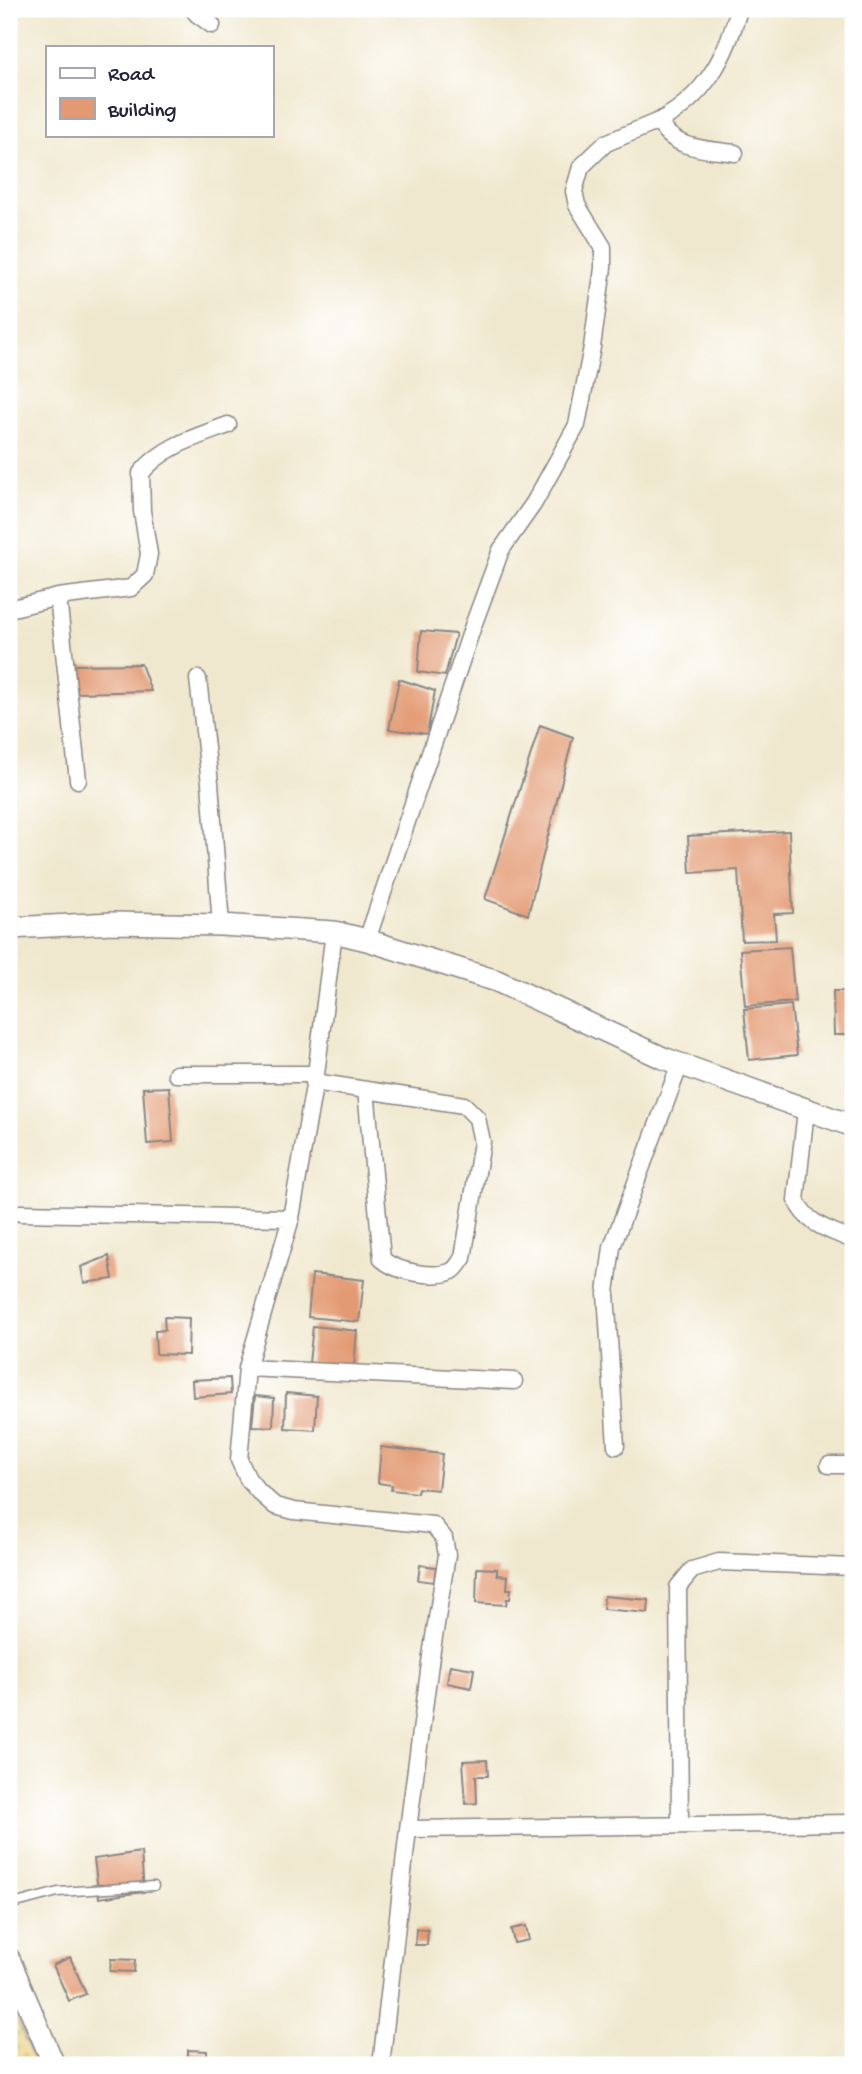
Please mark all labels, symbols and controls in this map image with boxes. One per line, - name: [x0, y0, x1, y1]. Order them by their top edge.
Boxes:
- legend: [46, 46, 273, 136]
- text: Road: [108, 64, 156, 89]
- text: Building: [107, 100, 177, 125]

